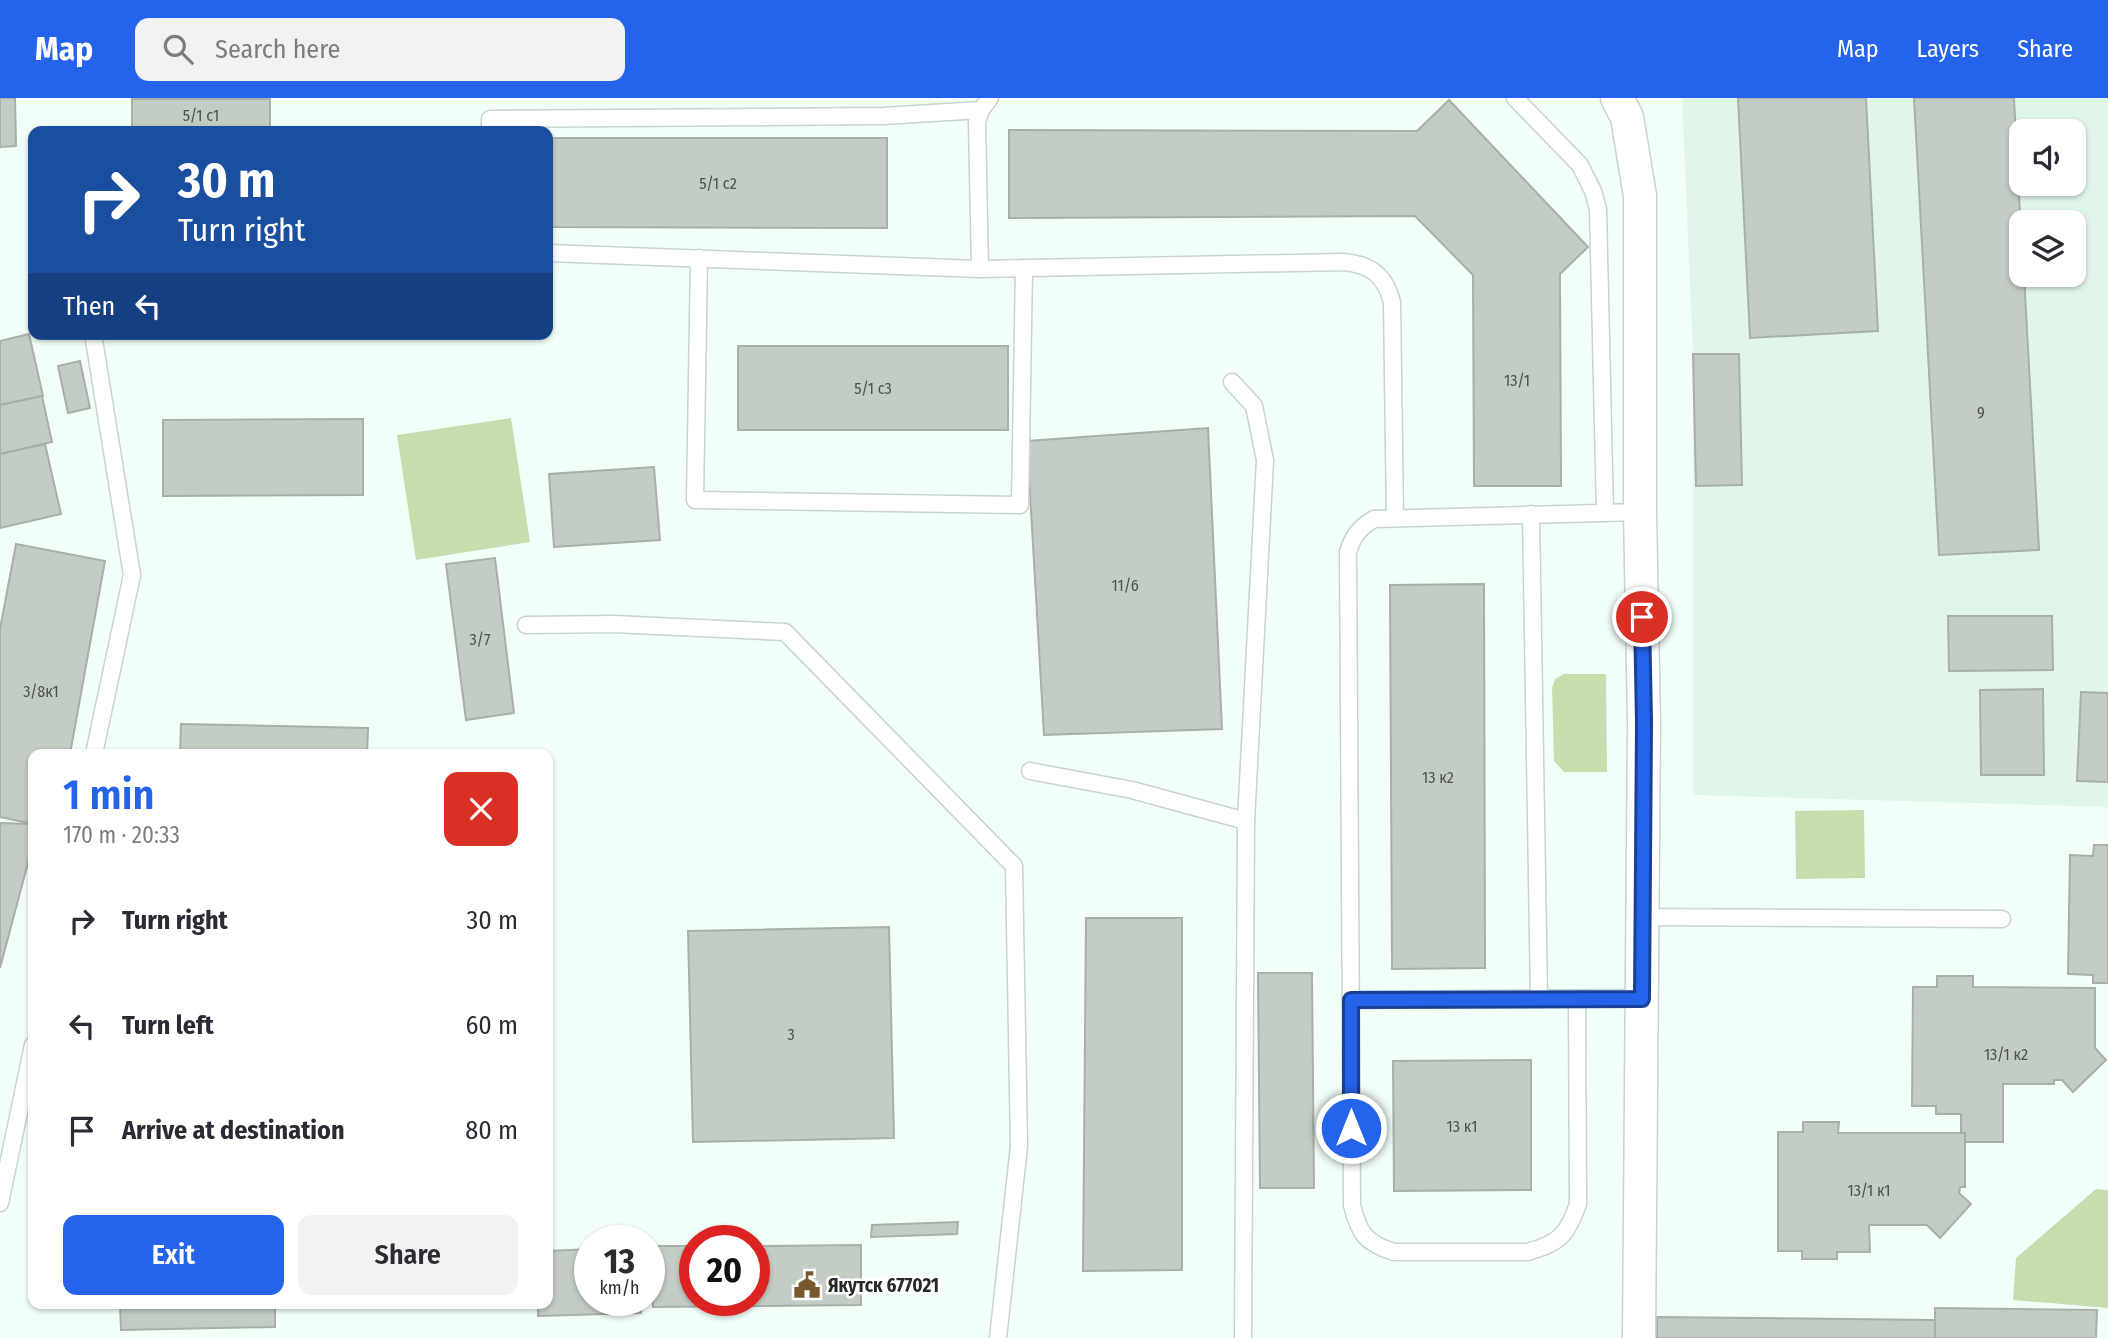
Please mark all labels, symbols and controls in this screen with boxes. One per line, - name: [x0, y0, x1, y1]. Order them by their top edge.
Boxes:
- search box: [135, 18, 625, 81]
- text: Map: [35, 29, 93, 69]
- icon: search: [159, 30, 197, 68]
- text: Search here: [215, 34, 340, 65]
- text: Map: [1837, 35, 1879, 63]
- text: Layers: [1917, 35, 1979, 63]
- text: Share: [2017, 35, 2073, 63]
- house number: 5/1 с1: [183, 106, 219, 125]
- map controls: [2009, 119, 2086, 287]
- button: sound: [2009, 119, 2086, 196]
- text: 30 m: [178, 151, 276, 210]
- icon: right: [63, 154, 154, 245]
- house number: 5/1 с2: [699, 174, 737, 193]
- button: layers: [2009, 210, 2086, 287]
- text: Turn right: [178, 211, 305, 249]
- icon: left: [129, 287, 167, 325]
- text: Then: [63, 291, 115, 322]
- house number: 13/1: [1504, 371, 1530, 390]
- house number: 5/1 с3: [854, 379, 892, 398]
- house number: 9: [1977, 403, 1985, 422]
- house number: 11/6: [1111, 576, 1139, 595]
- pin: [1612, 587, 1672, 647]
- icon: arrive: [1623, 598, 1661, 636]
- house number: 3/7: [470, 630, 491, 649]
- house number: 3/8к1: [23, 682, 59, 701]
- house number: 13 к2: [1422, 768, 1454, 787]
- text: 1 min: [63, 770, 154, 820]
- button: close: [444, 772, 518, 846]
- text: 170 m · 20:33: [63, 821, 180, 849]
- icon: right: [63, 902, 101, 940]
- text: Turn right: [122, 905, 228, 936]
- text: 30 m: [467, 905, 518, 936]
- icon: left: [63, 1007, 101, 1045]
- text: Turn left: [122, 1010, 214, 1041]
- text: 60 m: [465, 1010, 518, 1041]
- house number: 3: [787, 1025, 795, 1044]
- house number: 13/1 к2: [1984, 1045, 2028, 1064]
- position arrow: [1314, 1091, 1388, 1165]
- icon: arrive: [63, 1112, 101, 1150]
- text: Arrive at destination: [122, 1115, 345, 1146]
- text: 80 m: [465, 1115, 518, 1146]
- house number: 13 к1: [1447, 1117, 1477, 1136]
- house number: 13/1 к1: [1847, 1181, 1891, 1200]
- button: Exit: [63, 1215, 284, 1295]
- button: Share: [298, 1215, 518, 1295]
- speed limit sign: 20: [679, 1225, 770, 1316]
- text: 13: [604, 1240, 635, 1282]
- public building icon: Якутск 677021: [792, 1270, 822, 1300]
- place label: Якутск 677021: [828, 1274, 939, 1297]
- text: km/h: [599, 1277, 640, 1299]

